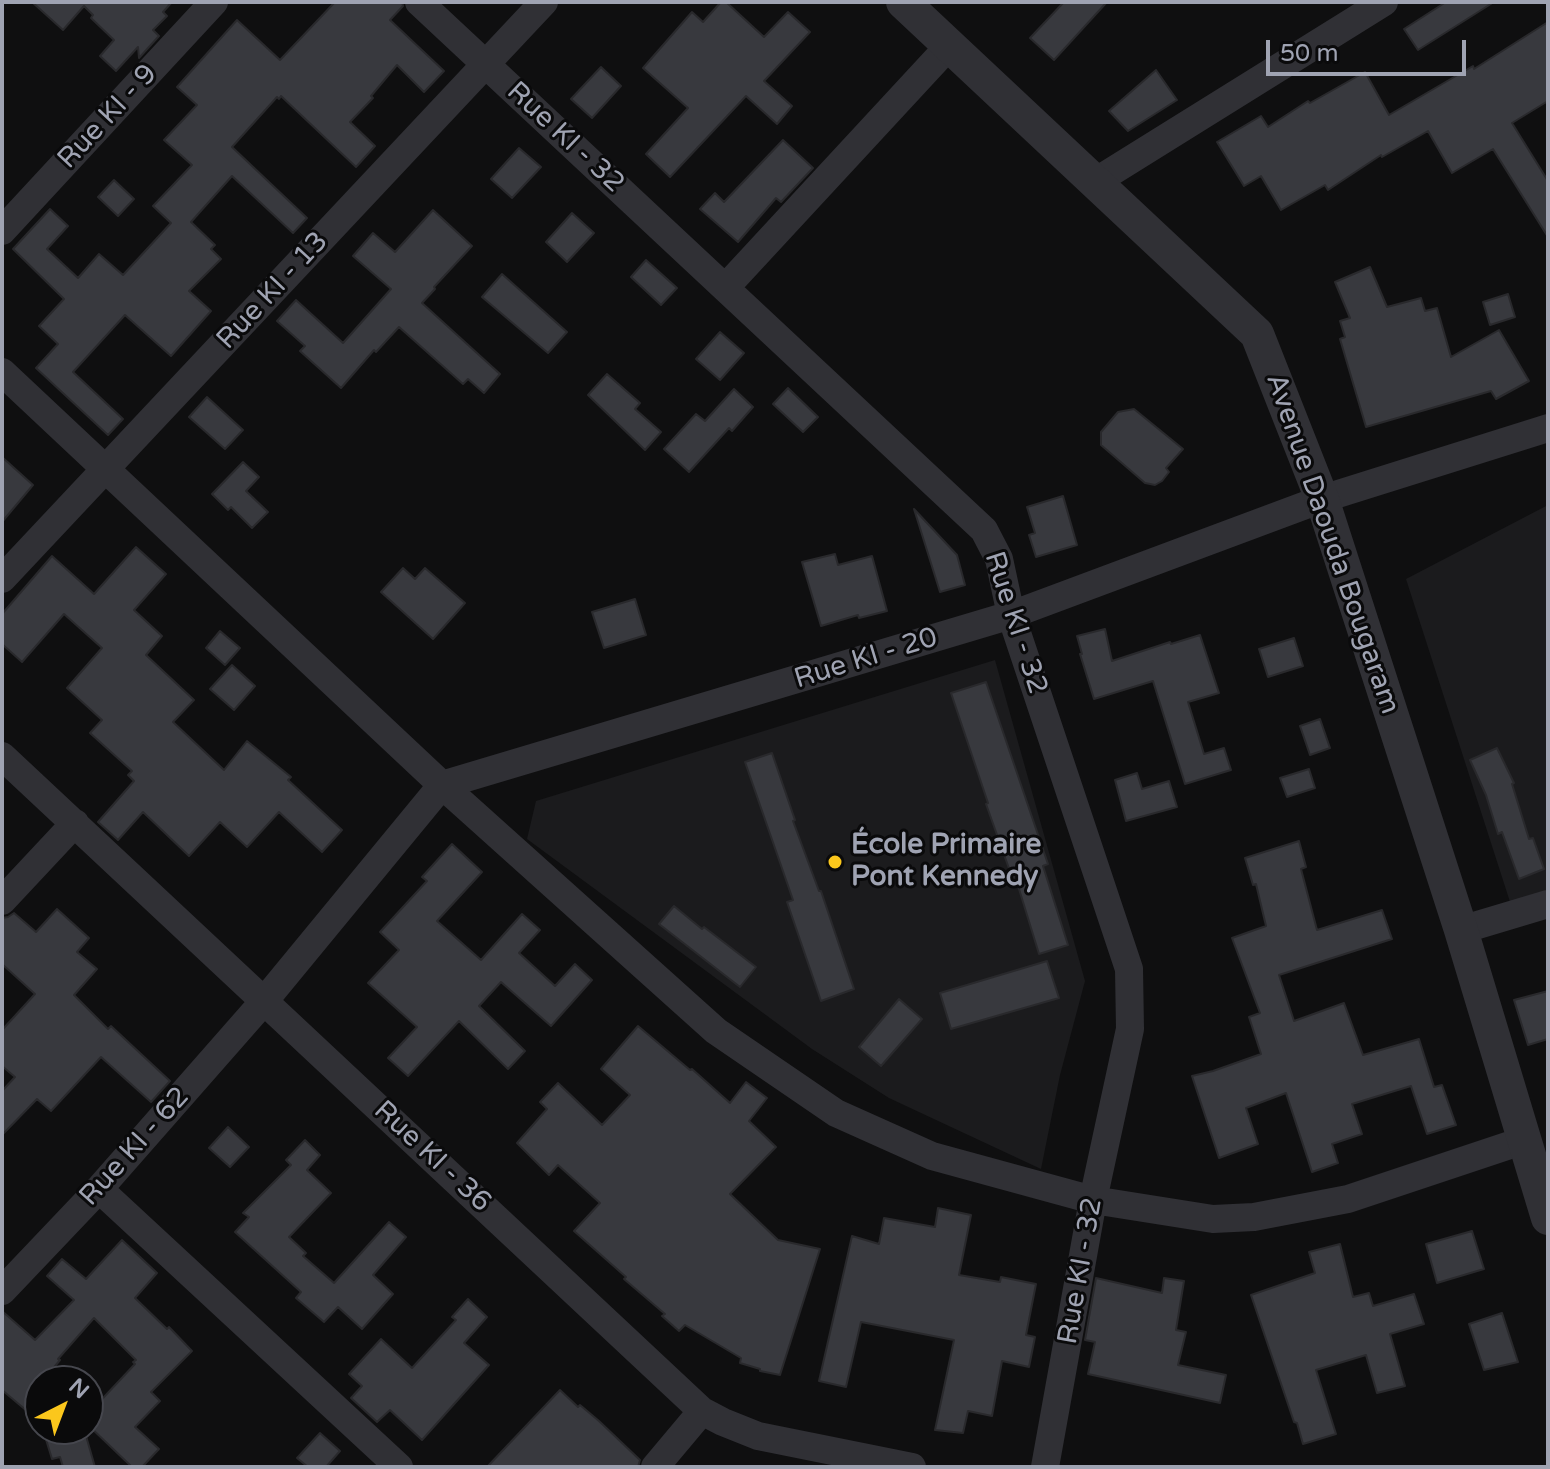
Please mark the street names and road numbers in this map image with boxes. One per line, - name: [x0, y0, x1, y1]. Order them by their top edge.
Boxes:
- street label: Rue KI - 9: [51, 58, 165, 176]
- street label: Rue KI - 32: [499, 75, 631, 201]
- street label: Rue KI - 13: [210, 225, 336, 357]
- street label: Avenue Daouda Bougaram: [1258, 369, 1406, 719]
- street label: Rue KI - 32: [976, 547, 1054, 699]
- street label: Rue KI - 20: [790, 621, 942, 697]
- street label: Rue KI - 62: [73, 1081, 197, 1213]
- street label: Rue KI - 36: [366, 1094, 498, 1220]
- street label: Rue KI - 32: [1052, 1195, 1110, 1347]

